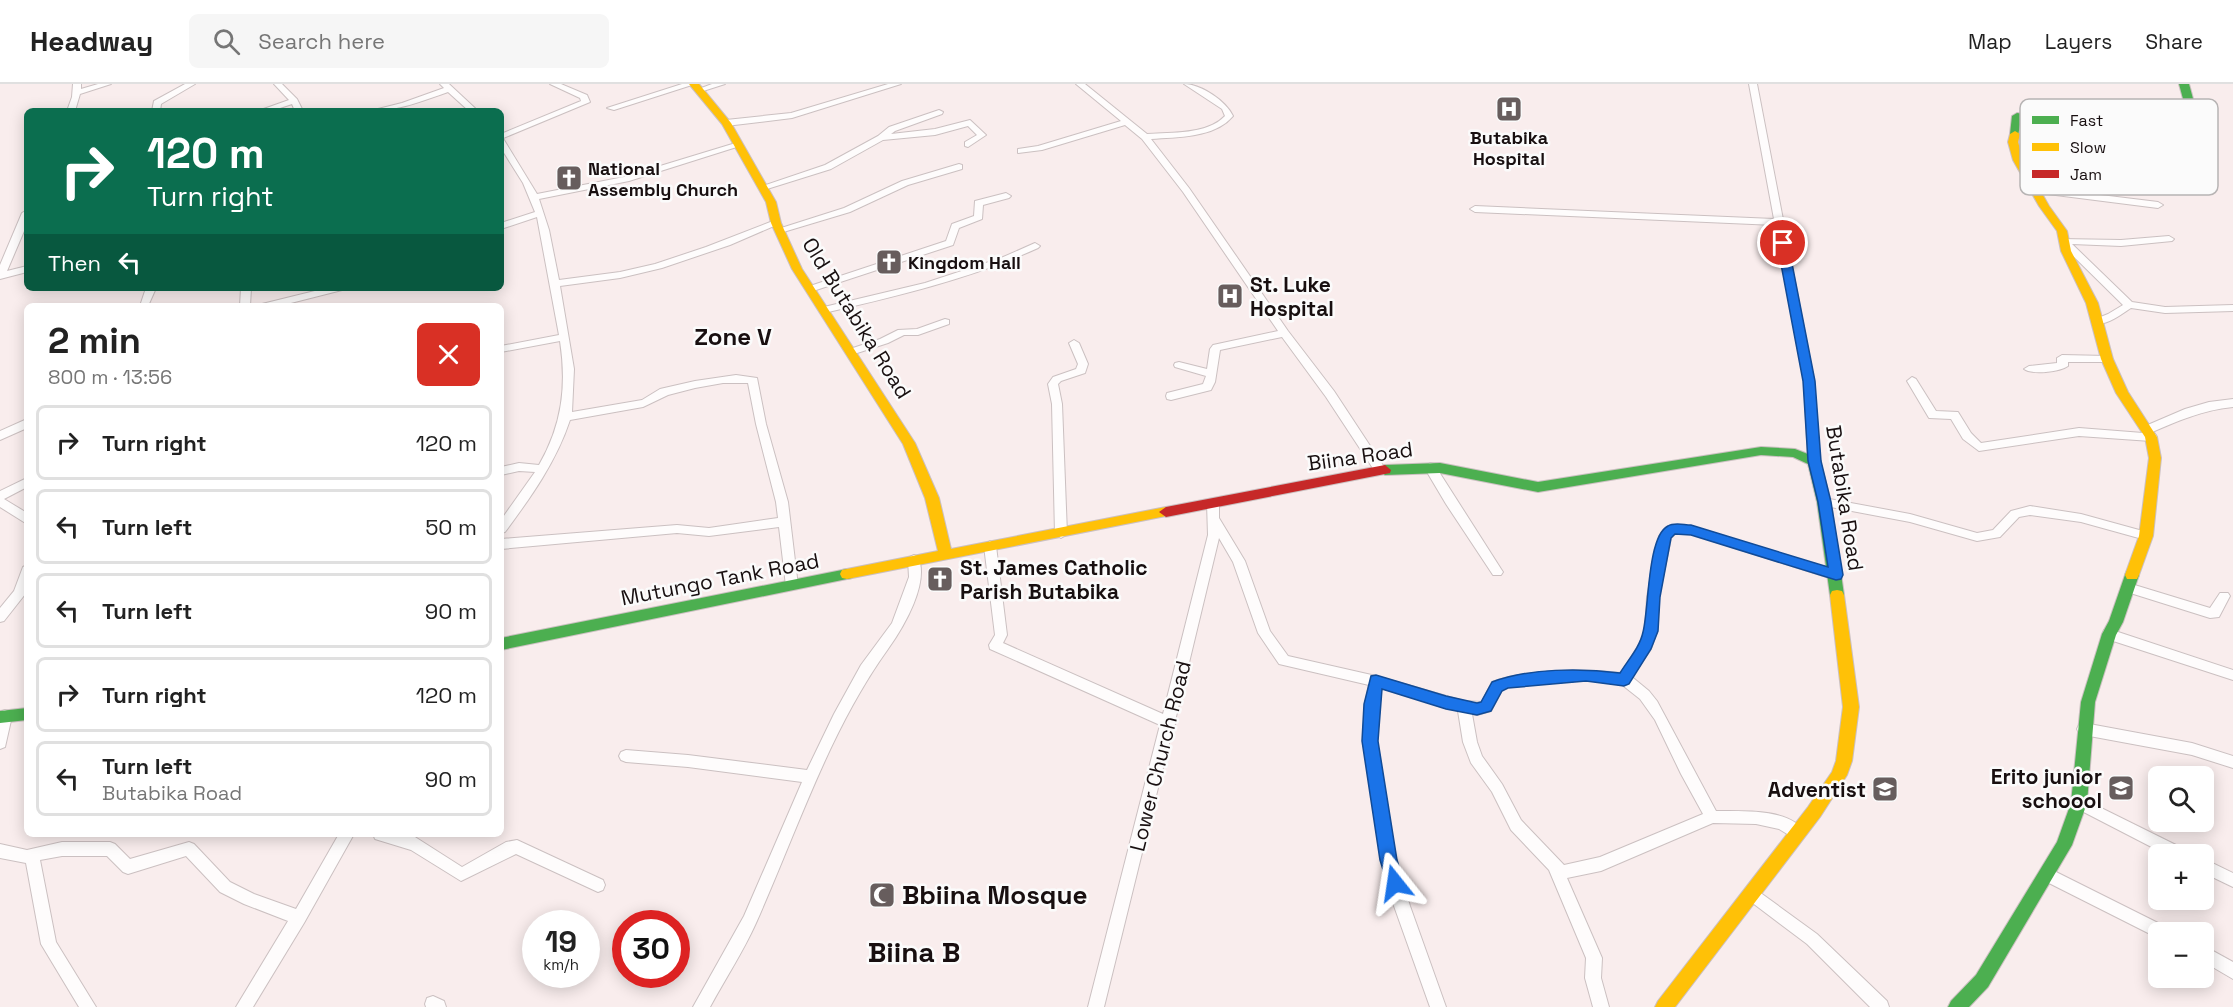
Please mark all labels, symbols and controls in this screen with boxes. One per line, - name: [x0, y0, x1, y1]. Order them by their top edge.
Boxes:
- search box: [189, 14, 609, 68]
- text: Headway: [30, 23, 153, 59]
- icon: search: [210, 25, 243, 58]
- text: Search here: [258, 27, 385, 55]
- text: Map: [1968, 28, 2012, 55]
- text: Layers: [2045, 28, 2112, 55]
- text: Share: [2145, 28, 2203, 55]
- hospital icon: Butabika Hospital: [1494, 94, 1524, 124]
- legend: [2020, 99, 2218, 195]
- text: Fast: [2070, 110, 2103, 131]
- place label: Butabika Hospital: [1470, 126, 1549, 170]
- text: 120 m: [147, 127, 265, 180]
- icon: right: [48, 132, 126, 210]
- text: Slow: [2070, 137, 2106, 158]
- place label: National Assembly Church: [588, 157, 738, 201]
- church icon: National Assembly Church: [554, 163, 584, 193]
- text: Jam: [2070, 164, 2102, 185]
- text: Turn right: [147, 179, 274, 214]
- pin: [1757, 217, 1808, 268]
- icon: arrive: [1766, 226, 1799, 259]
- street label: Old Butabika Road: [796, 232, 918, 404]
- icon: left: [113, 246, 146, 279]
- church icon: Kingdom Hall: [874, 247, 904, 277]
- text: Then: [48, 249, 101, 277]
- place label: Kingdom Hall: [908, 251, 1021, 274]
- place label: St. Luke Hospital: [1250, 271, 1334, 322]
- hospital icon: St. Luke Hospital: [1215, 281, 1245, 311]
- text: 2 min: [48, 318, 141, 364]
- district label: Zone V: [694, 321, 772, 352]
- button: close: [417, 323, 480, 386]
- text: 800 m · 13:56: [48, 364, 172, 390]
- street label: Butabika Road: [1820, 423, 1870, 573]
- icon: right: [51, 426, 84, 459]
- text: Turn right: [102, 429, 207, 457]
- text: 120 m: [416, 429, 477, 457]
- street label: Biina Road: [1306, 435, 1414, 477]
- icon: left: [51, 510, 84, 543]
- text: Turn left: [102, 513, 192, 541]
- text: 50 m: [425, 513, 477, 541]
- street label: Mutungo Tank Road: [619, 547, 821, 611]
- place label: St. James Catholic Parish Butabika: [960, 554, 1148, 605]
- church icon: St. James Catholic Parish Butabika: [925, 564, 955, 594]
- icon: left: [51, 594, 84, 627]
- text: Turn left: [102, 597, 192, 625]
- text: 90 m: [425, 597, 477, 625]
- street label: Lower Church Road: [1123, 658, 1197, 854]
- icon: right: [51, 678, 84, 711]
- text: Turn right: [102, 681, 207, 709]
- text: 120 m: [416, 681, 477, 709]
- text: Turn left: [102, 752, 192, 780]
- icon: left: [51, 762, 84, 795]
- place label: Erito junior schoool: [1991, 763, 2102, 814]
- text: 90 m: [425, 765, 477, 793]
- map controls: [2148, 766, 2214, 988]
- button: search: [2148, 766, 2214, 832]
- school or university icon: Erito junior schoool: [2106, 773, 2136, 803]
- school or university icon: Adventist: [1870, 774, 1900, 804]
- place label: Adventist: [1768, 776, 1866, 803]
- text: Butabika Road: [102, 780, 242, 806]
- button: +: [2148, 844, 2214, 910]
- position arrow: [1363, 851, 1427, 915]
- place label: Bbiina Mosque: [902, 878, 1087, 912]
- mosque icon: Bbiina Mosque: [867, 880, 897, 910]
- speed limit sign: 30: [612, 910, 690, 988]
- text: 19: [545, 922, 577, 961]
- button: −: [2148, 922, 2214, 988]
- district label: Biina B: [868, 934, 960, 970]
- text: km/h: [543, 955, 579, 974]

